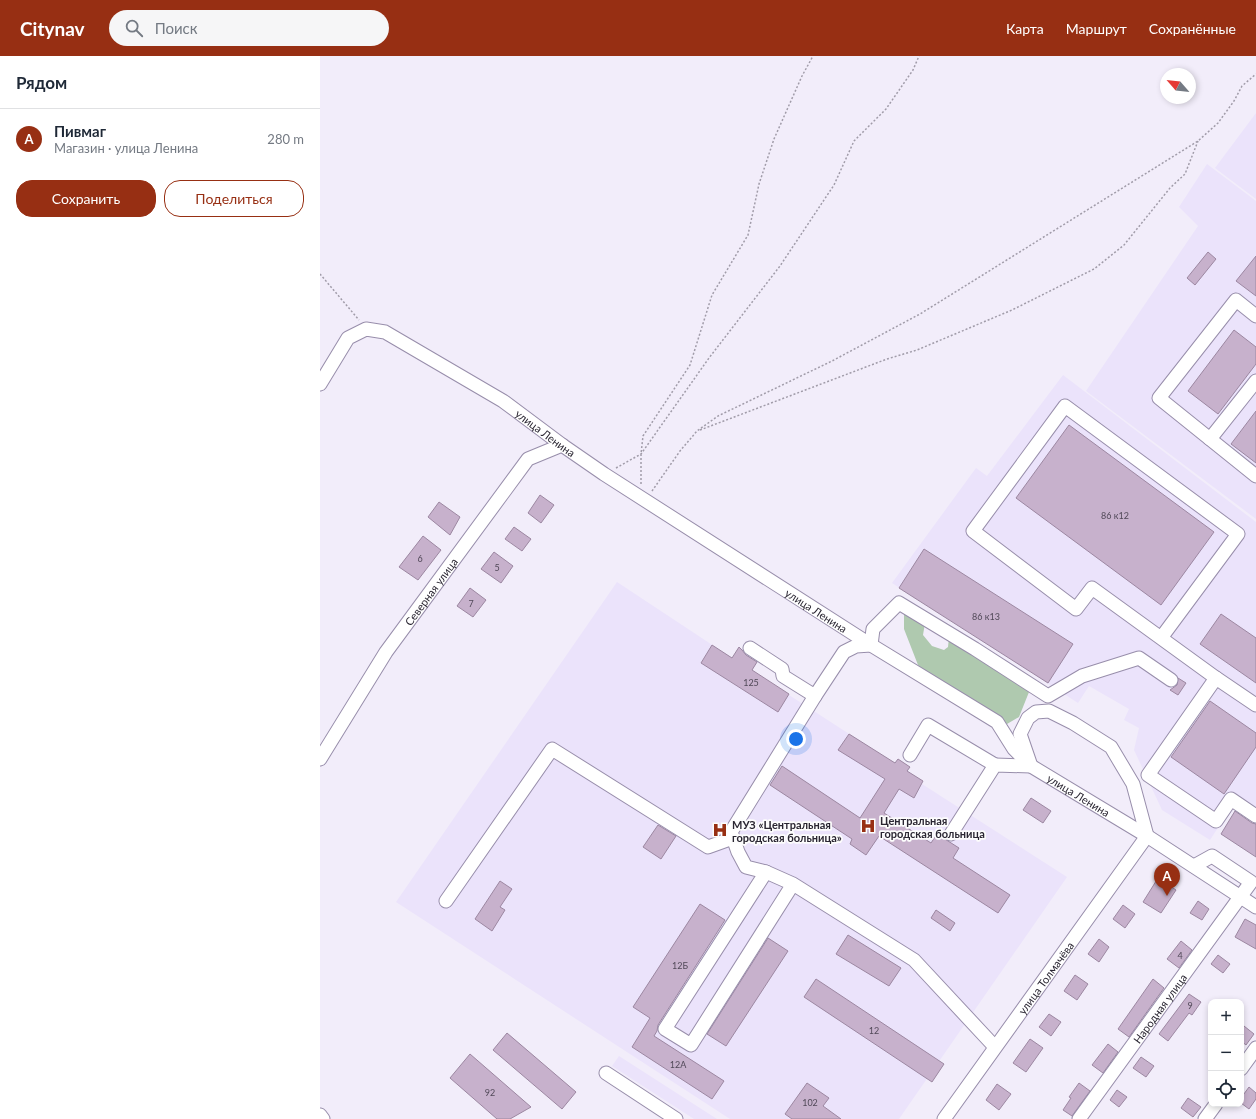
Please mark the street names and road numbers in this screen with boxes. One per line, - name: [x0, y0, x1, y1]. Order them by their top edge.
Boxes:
- street label: улица Ленина: [513, 406, 578, 459]
- street label: Северная улица: [402, 555, 460, 628]
- street label: улица Ленина: [783, 586, 850, 635]
- street label: улица Ленина: [1045, 771, 1112, 819]
- street label: улица Толмачёва: [1015, 939, 1076, 1016]
- street label: Народная улица: [1130, 971, 1189, 1045]

